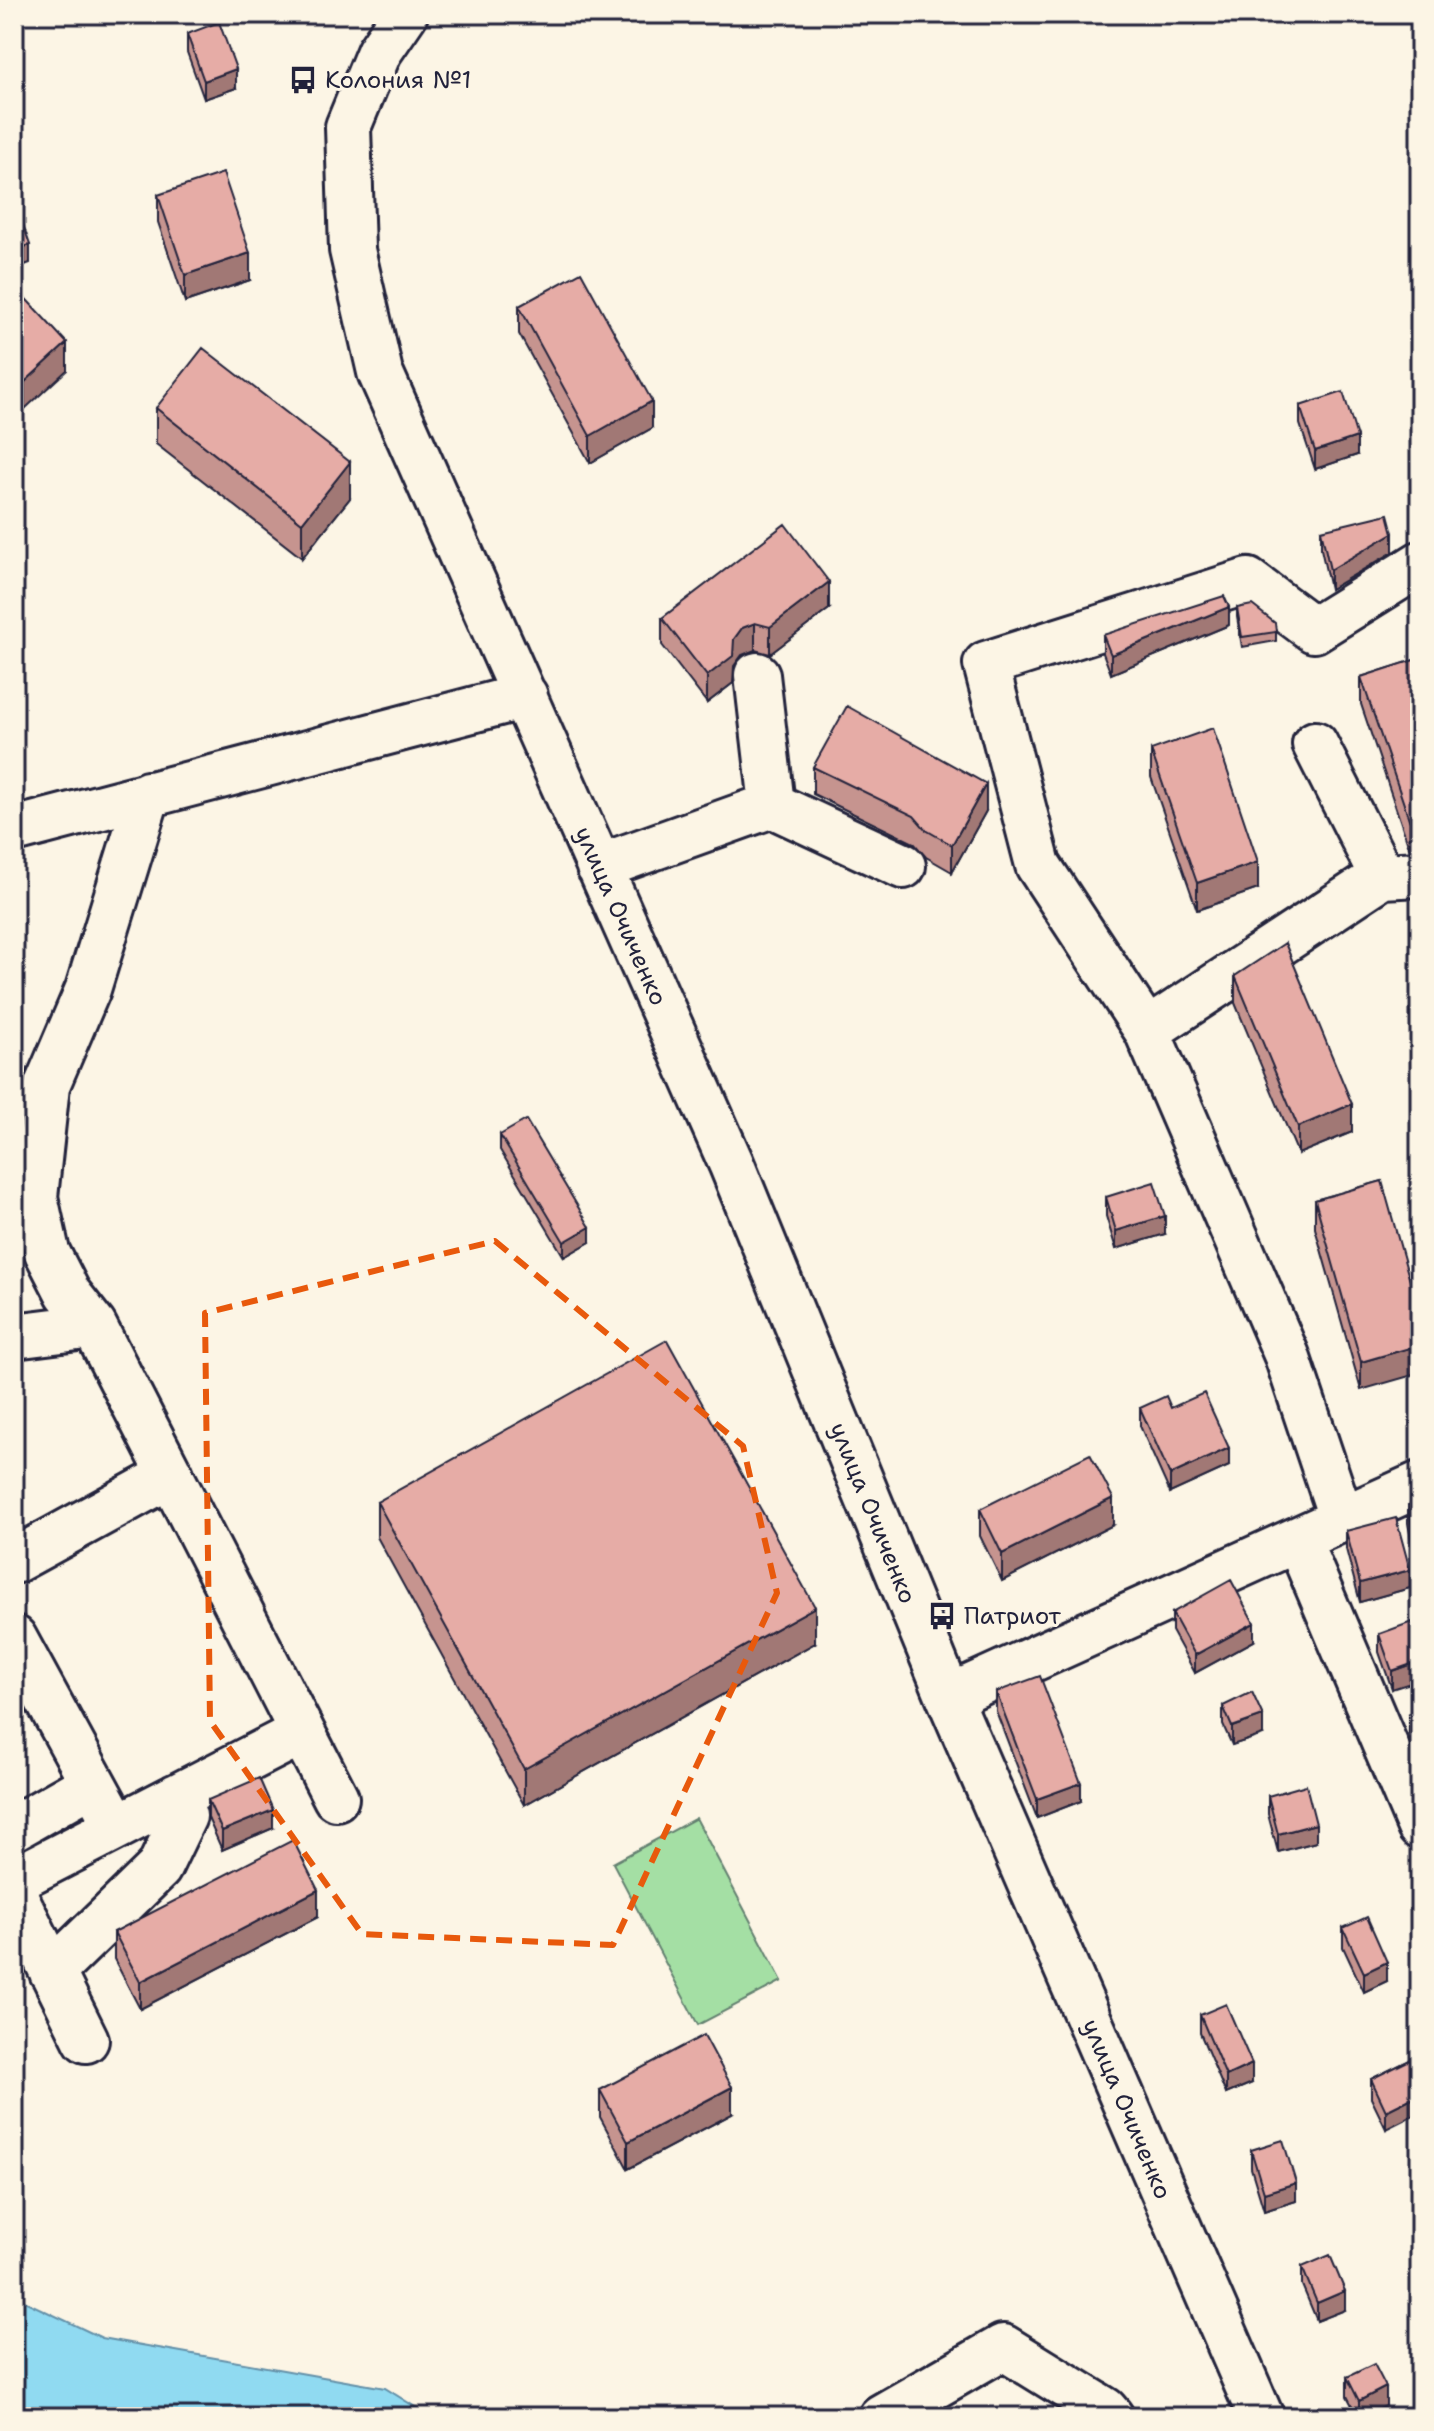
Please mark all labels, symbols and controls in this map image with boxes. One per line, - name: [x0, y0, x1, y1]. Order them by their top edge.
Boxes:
- place label: Колония №1: [325, 64, 471, 96]
- bus stop icon: Колония №1: [288, 65, 318, 95]
- street label: улица Очиченко: [567, 821, 675, 1011]
- street label: улица Очиченко: [822, 1418, 924, 1608]
- place label: Патриот: [964, 1600, 1062, 1632]
- bus stop icon: Патриот: [927, 1601, 957, 1631]
- street label: улица Очиченко: [1075, 2014, 1179, 2204]

